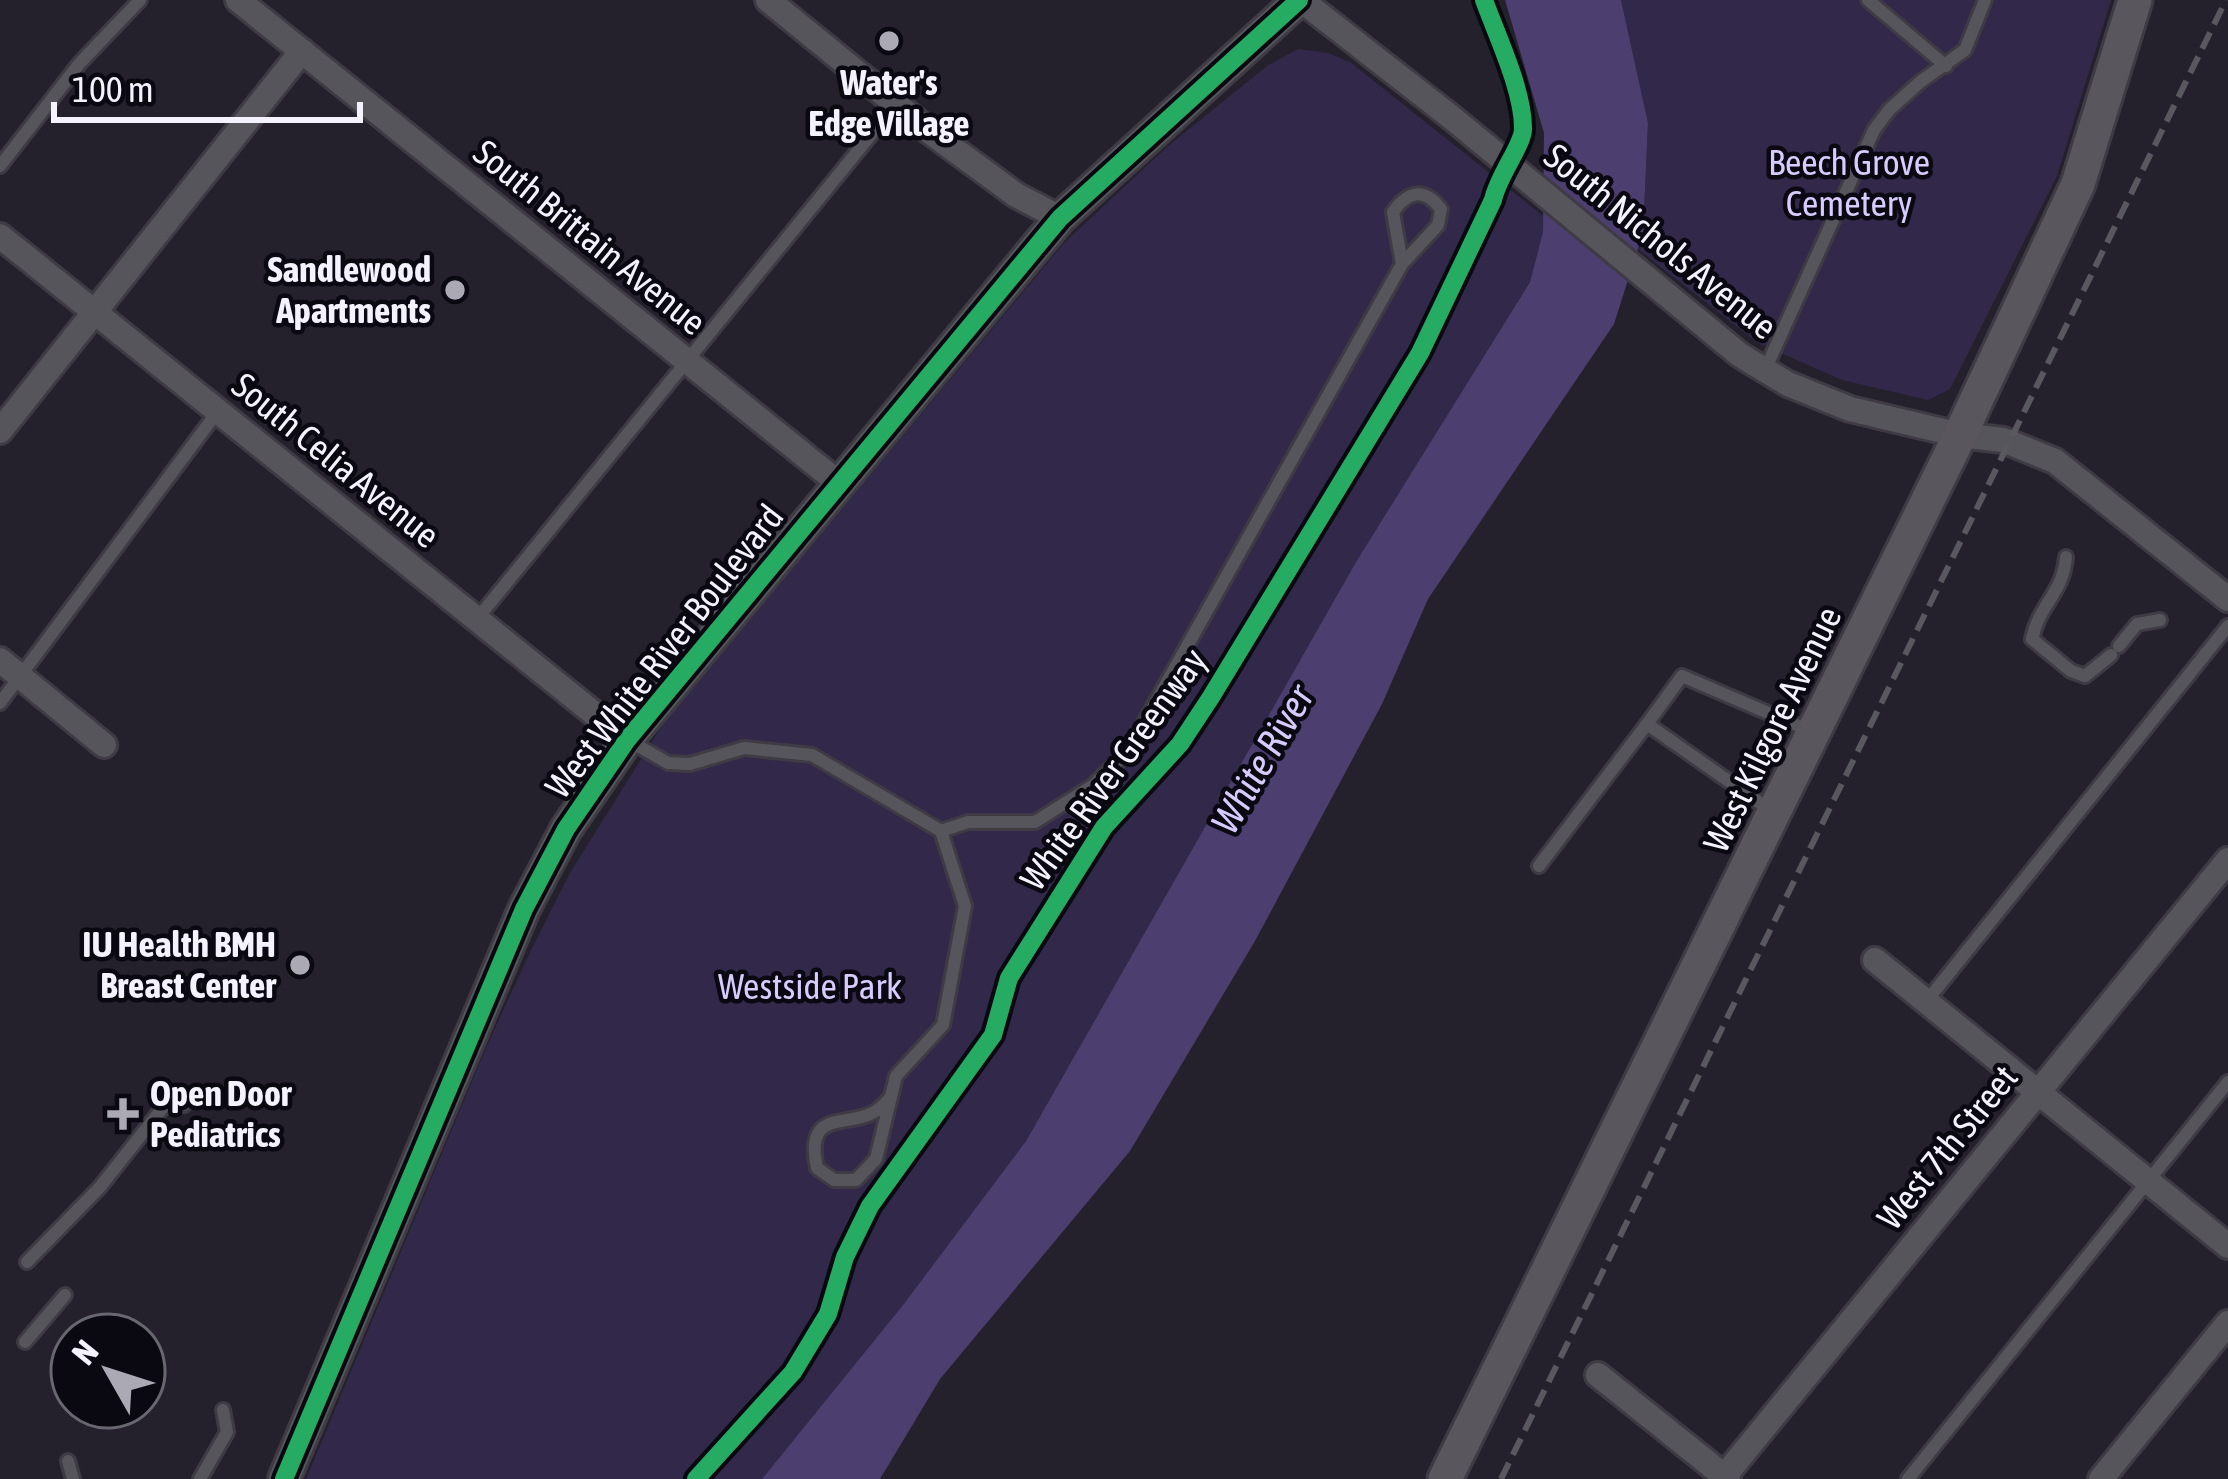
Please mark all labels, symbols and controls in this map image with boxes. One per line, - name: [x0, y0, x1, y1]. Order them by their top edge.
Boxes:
- marker: Water's Edge Village: [876, 28, 902, 54]
- scale bar: [54, 48, 360, 122]
- place label: Water's Edge Village: [808, 61, 970, 144]
- text: 100 m: [72, 68, 154, 110]
- street label: South Brittain Avenue: [466, 131, 714, 343]
- street label: South Nichols Avenue: [1537, 135, 1785, 347]
- park label: Beech Grove Cemetery: [1768, 141, 1930, 224]
- place label: Sandlewood Apartments: [267, 248, 431, 331]
- marker: Sandlewood Apartments: [442, 277, 468, 303]
- street label: South Celia Avenue: [224, 364, 448, 556]
- street label: West White River Boulevard: [536, 496, 792, 806]
- street label: West Kilgore Avenue: [1694, 600, 1850, 858]
- street label: White River Greenway: [1011, 640, 1215, 898]
- water label: White River: [1202, 676, 1323, 841]
- place label: IU Health BMH Breast Center: [82, 923, 277, 1006]
- marker: IU Health BMH Breast Center: [287, 952, 313, 978]
- park label: Westside Park: [718, 965, 902, 1007]
- street label: West 7th Street: [1868, 1057, 2026, 1237]
- place label: Open Door Pediatrics: [150, 1072, 293, 1155]
- marker: Open Door Pediatrics: [107, 1098, 139, 1130]
- north arrow: [48, 1311, 168, 1431]
- text: N: [64, 1333, 106, 1372]

